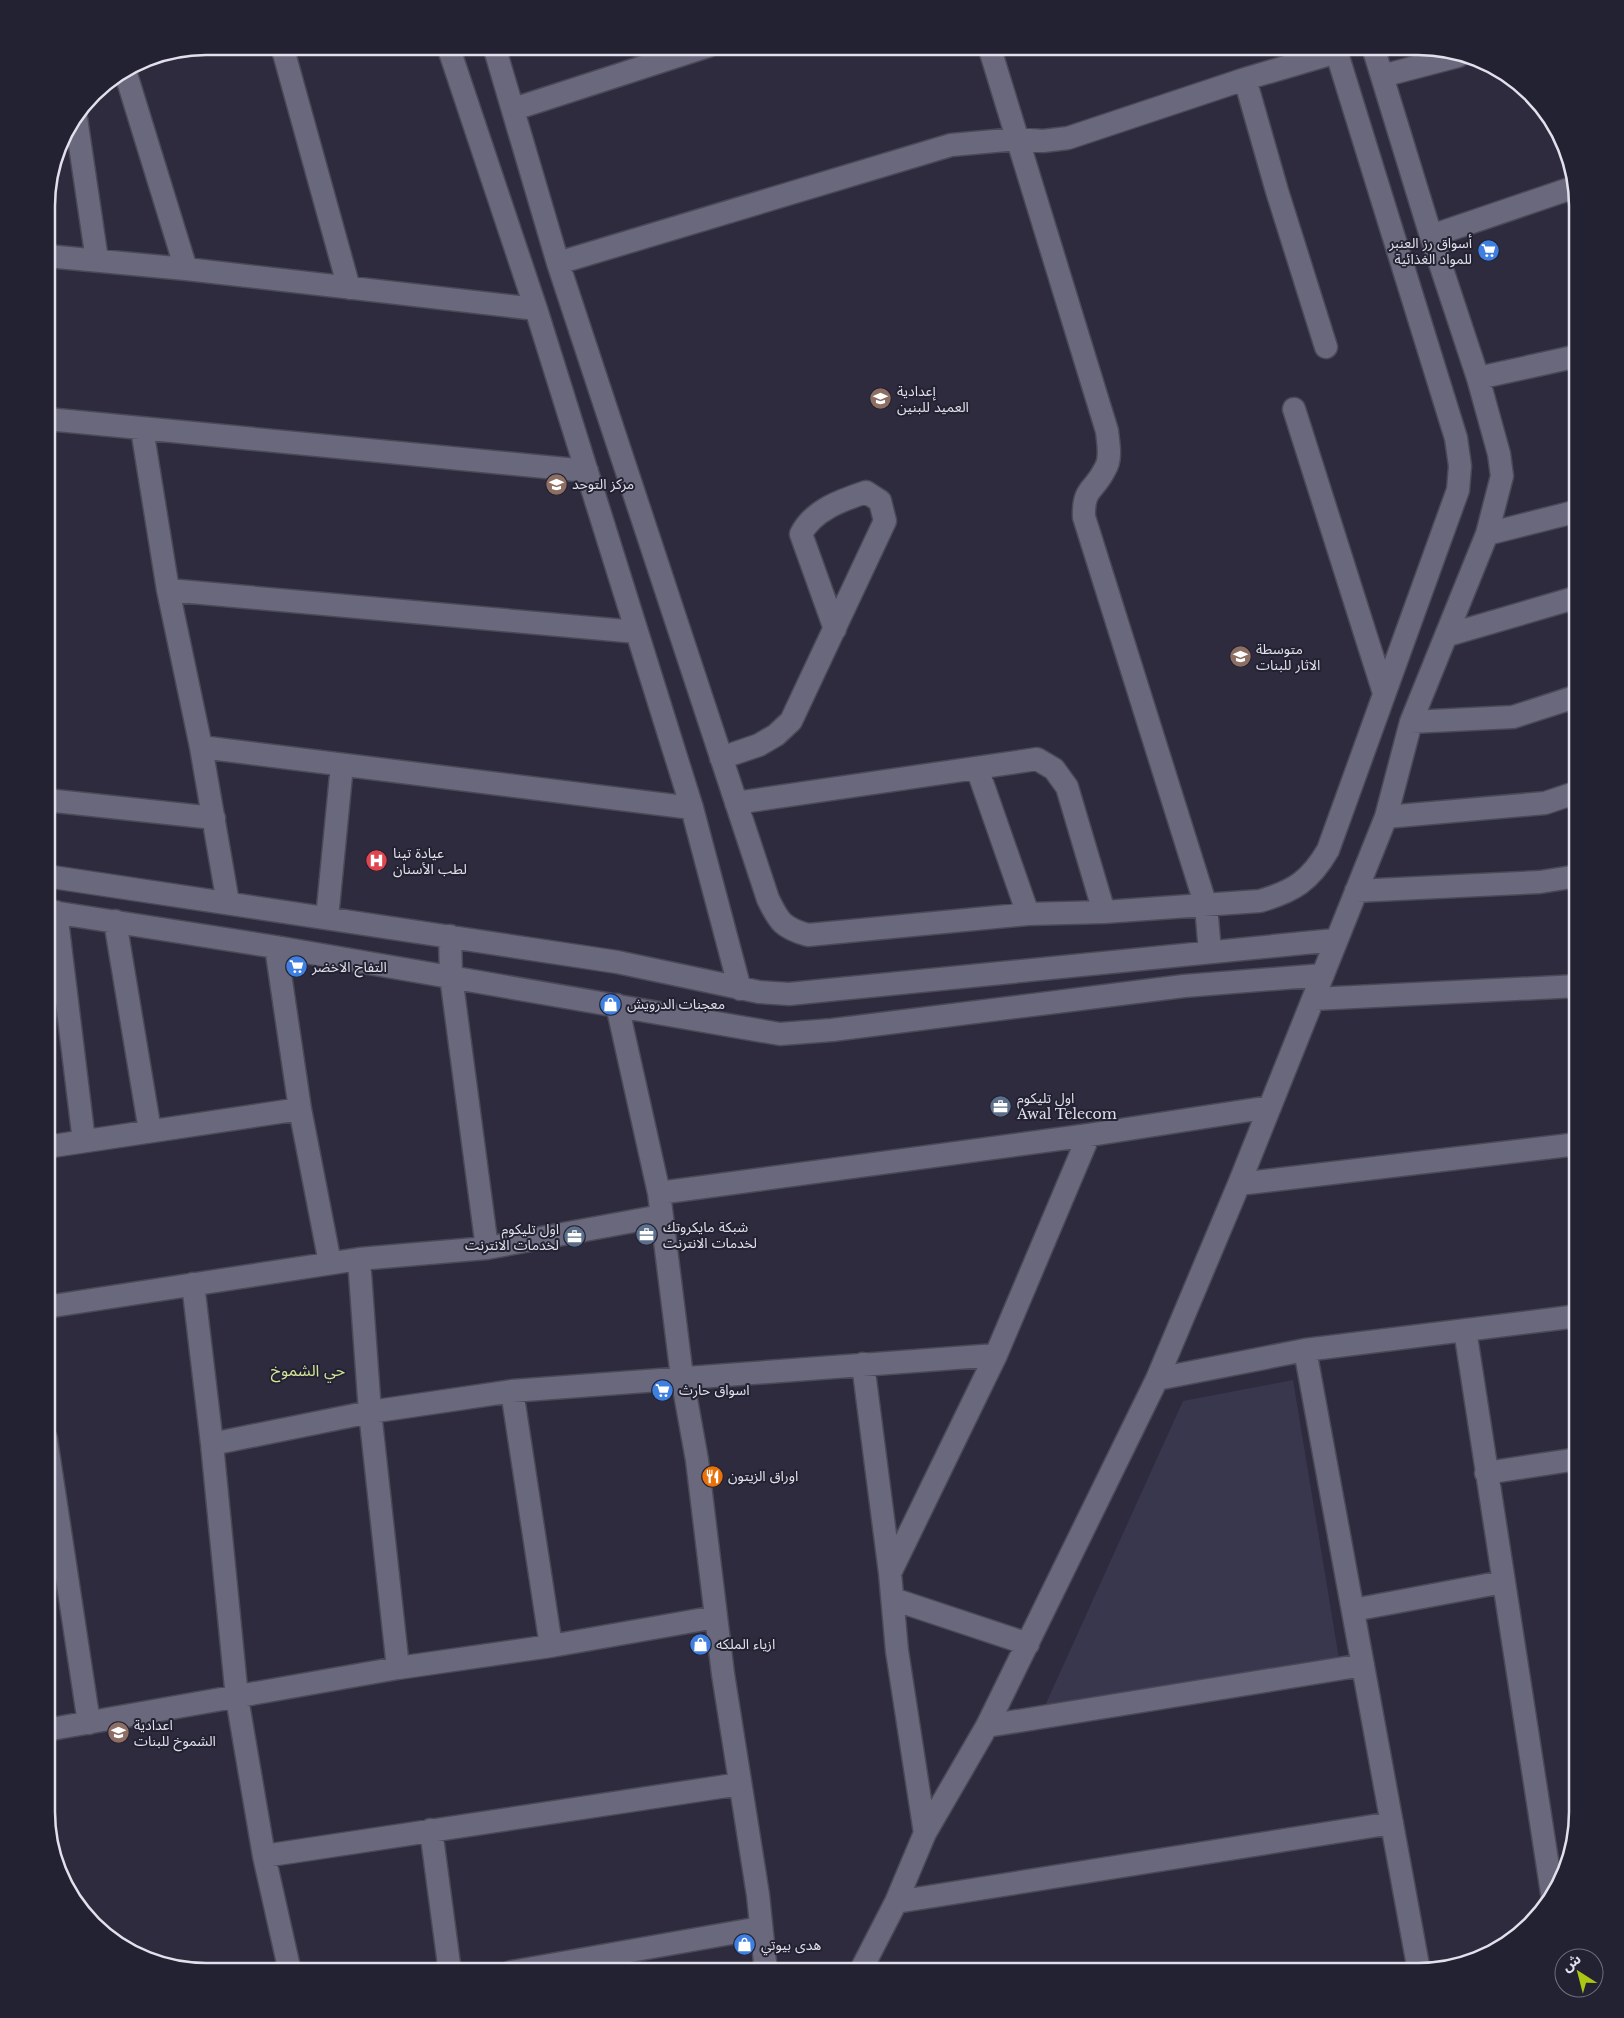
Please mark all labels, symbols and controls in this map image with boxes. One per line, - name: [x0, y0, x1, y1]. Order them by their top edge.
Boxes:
- place label: أسواق رز العنبر للمواد الغذائية: [1388, 234, 1472, 268]
- supermarket icon: أسواق رز العنبر للمواد الغذائية: [1476, 239, 1500, 263]
- place label: إعدادية العميد للبنين: [897, 382, 969, 416]
- school or university icon: إعدادية العميد للبنين: [869, 387, 893, 411]
- school or university icon: مركز التوحد: [544, 472, 568, 496]
- place label: مركز التوحد: [572, 475, 634, 493]
- place label: متوسطة الاثار للبنات: [1256, 640, 1320, 674]
- school or university icon: متوسطة الاثار للبنات: [1228, 645, 1252, 669]
- place label: عيادة تينا لطب الأسنان: [393, 844, 467, 878]
- hospital icon: عيادة تينا لطب الأسنان: [365, 849, 389, 873]
- supermarket icon: التفاح الاخضر: [284, 955, 308, 979]
- place label: التفاح الاخضر: [311, 958, 387, 978]
- shop icon: معجنات الدرويش: [599, 992, 623, 1016]
- place label: معجنات الدرويش: [627, 995, 725, 1013]
- place label: اول تليكوم Awal Telecom: [1016, 1089, 1117, 1123]
- office icon: اول تليكوم Awal Telecom: [989, 1094, 1013, 1118]
- place label: شبكة مايكروتك لخدمات الانترنت: [663, 1218, 757, 1252]
- place label: اول تليكوم لخدمات الانترنت: [465, 1220, 559, 1254]
- office icon: شبكة مايكروتك لخدمات الانترنت: [635, 1223, 659, 1247]
- office icon: اول تليكوم لخدمات الانترنت: [563, 1225, 587, 1249]
- district label: حي الشموخ: [271, 1360, 345, 1383]
- supermarket icon: اسواق حارث: [651, 1378, 675, 1402]
- place label: اسواق حارث: [679, 1381, 749, 1399]
- restaurant icon: اوراق الزيتون: [700, 1464, 724, 1488]
- place label: اوراق الزيتون: [728, 1467, 798, 1485]
- shop icon: ازياء الملكه: [688, 1632, 712, 1656]
- place label: ازياء الملكه: [716, 1635, 775, 1653]
- place label: اعدادية الشموخ للبنات: [134, 1716, 216, 1752]
- school or university icon: اعدادية الشموخ للبنات: [106, 1721, 130, 1745]
- shop icon: هدى بيوتي: [733, 1933, 757, 1957]
- place label: هدى بيوتي: [761, 1936, 821, 1956]
- north arrow: [1554, 1948, 1604, 1998]
- text: ش: [1558, 1950, 1584, 1975]

